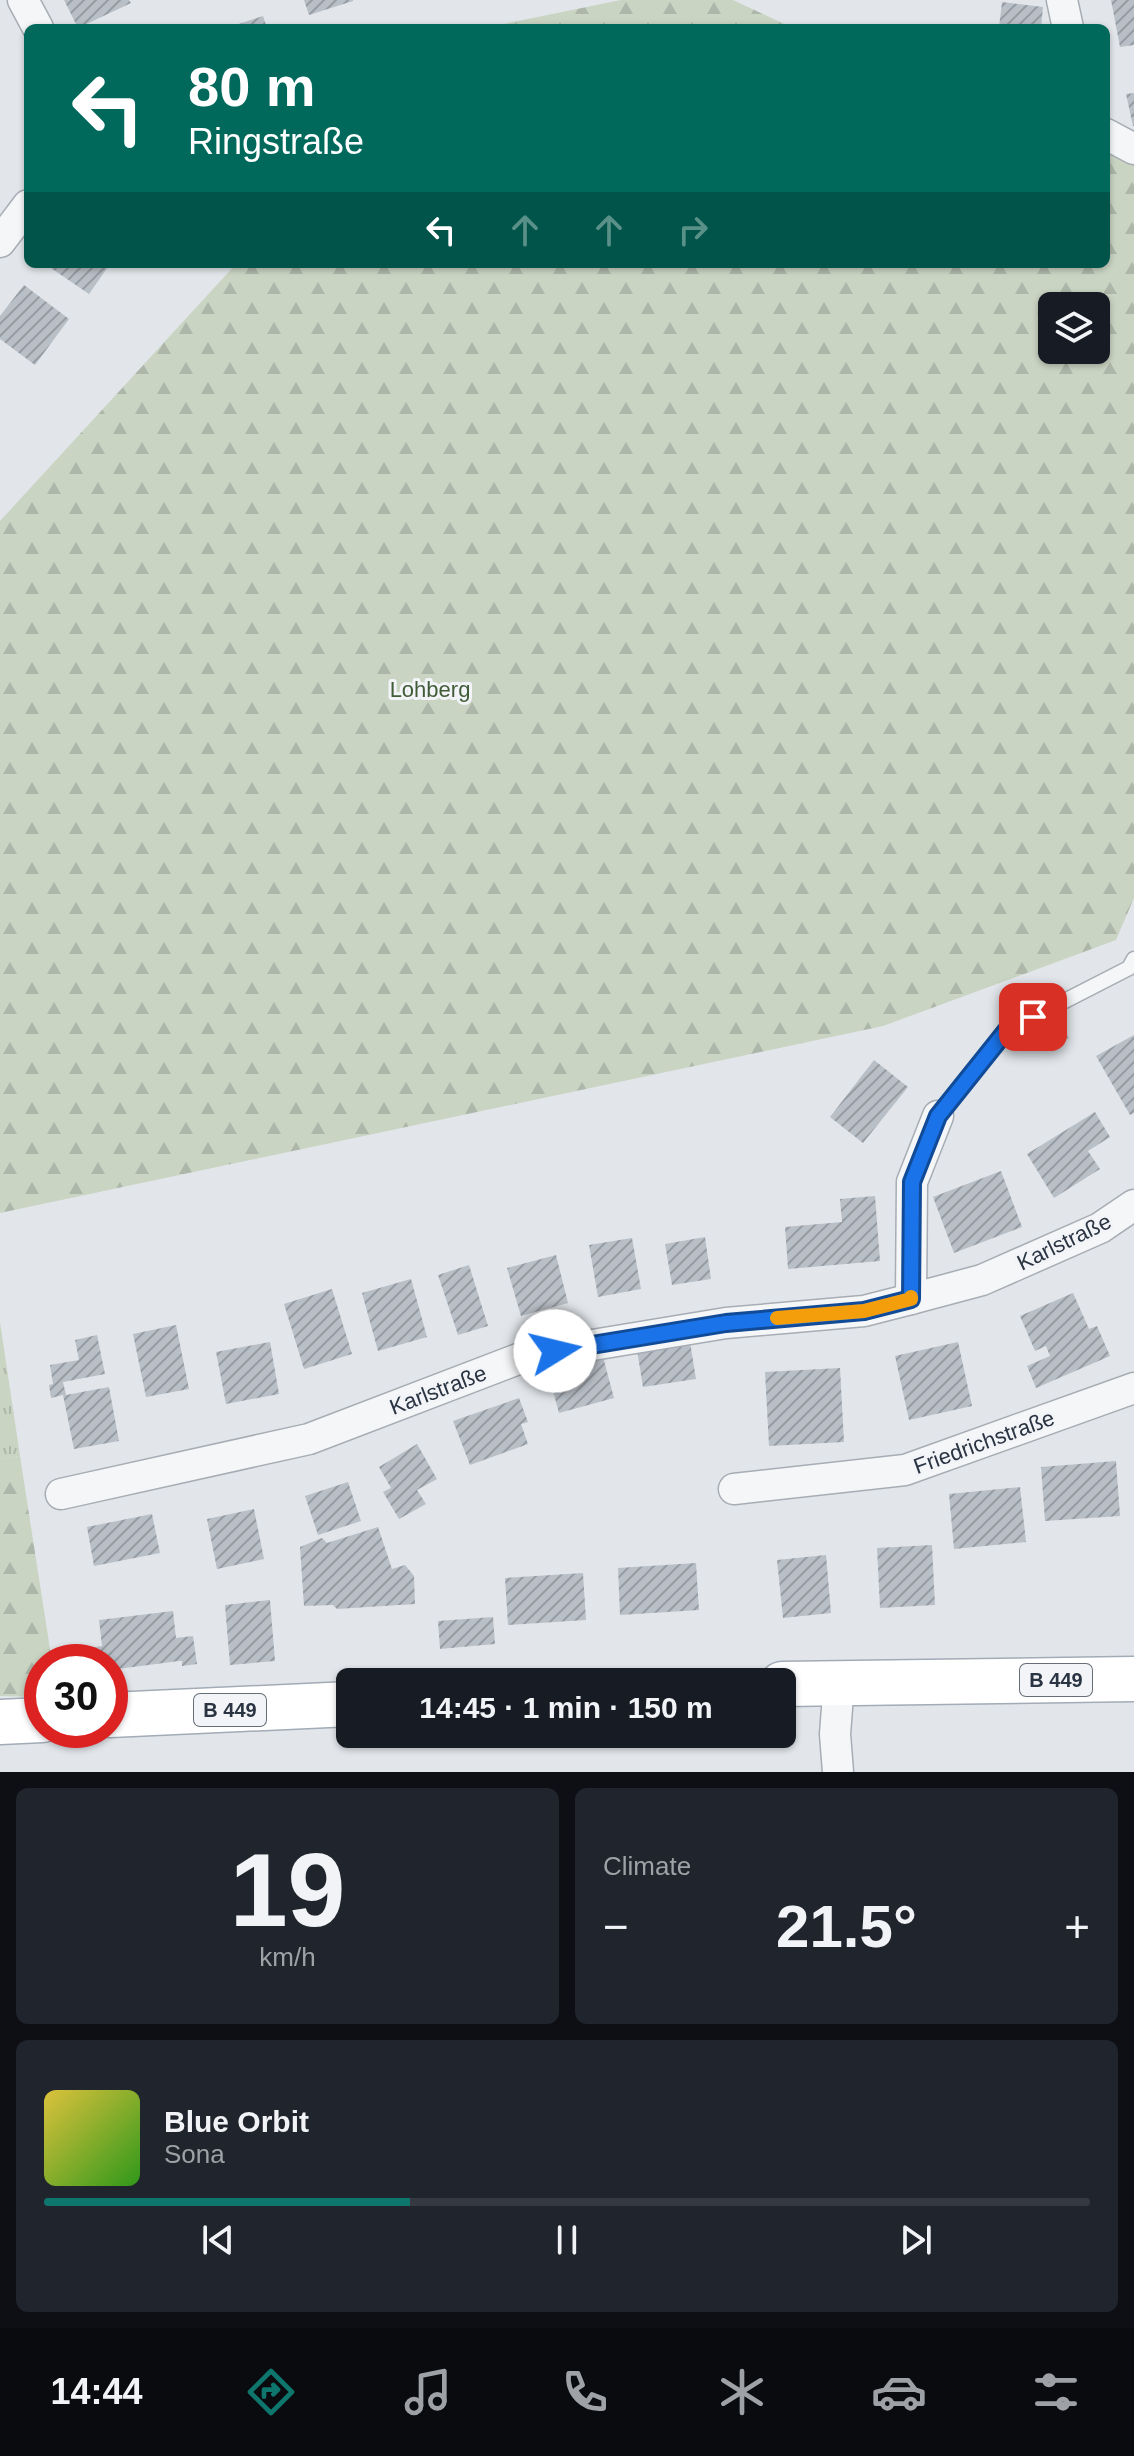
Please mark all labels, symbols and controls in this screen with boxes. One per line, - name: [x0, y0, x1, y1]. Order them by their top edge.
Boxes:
- text: 80 m: [188, 55, 316, 118]
- icon: left: [56, 56, 160, 160]
- text: Ringstraße: [188, 121, 364, 162]
- icon: left: [419, 208, 463, 252]
- icon: ahead: [503, 208, 547, 252]
- icon: ahead: [587, 208, 631, 252]
- icon: right: [671, 208, 715, 252]
- map controls: [1038, 292, 1110, 364]
- button: layers: [1038, 292, 1110, 364]
- park label: Lohberg: [390, 677, 470, 702]
- pin: [999, 983, 1067, 1051]
- icon: arrive: [1011, 995, 1055, 1039]
- street label: Karlstraße: [1013, 1209, 1115, 1275]
- position arrow: [513, 1309, 597, 1393]
- street label: Karlstraße: [386, 1360, 490, 1420]
- street label: Friedrichstraße: [910, 1405, 1058, 1479]
- speed limit sign: 30: [24, 1644, 128, 1748]
- road number: B 449: [1020, 1664, 1092, 1696]
- text: 14:45 · 1 min · 150 m: [419, 1691, 713, 1724]
- road number: B 449: [194, 1694, 266, 1726]
- text: 19: [230, 1832, 345, 1948]
- text: Climate: [603, 1851, 691, 1881]
- text: 21.5°: [776, 1893, 917, 1960]
- text: −: [603, 1902, 629, 1951]
- text: +: [1064, 1902, 1090, 1951]
- text: km/h: [259, 1942, 316, 1972]
- text: Blue Orbit: [164, 2105, 309, 2138]
- text: Sona: [164, 2139, 225, 2169]
- icon: previous: [196, 2218, 240, 2262]
- icon: pause: [545, 2218, 589, 2262]
- icon: next: [894, 2218, 938, 2262]
- icon: directions: [243, 2364, 299, 2420]
- icon: music: [400, 2364, 456, 2420]
- icon: phone: [557, 2364, 613, 2420]
- icon: climate: [714, 2364, 770, 2420]
- icon: car: [871, 2364, 927, 2420]
- icon: filters: [1028, 2364, 1084, 2420]
- text: 14:44: [50, 2371, 143, 2412]

